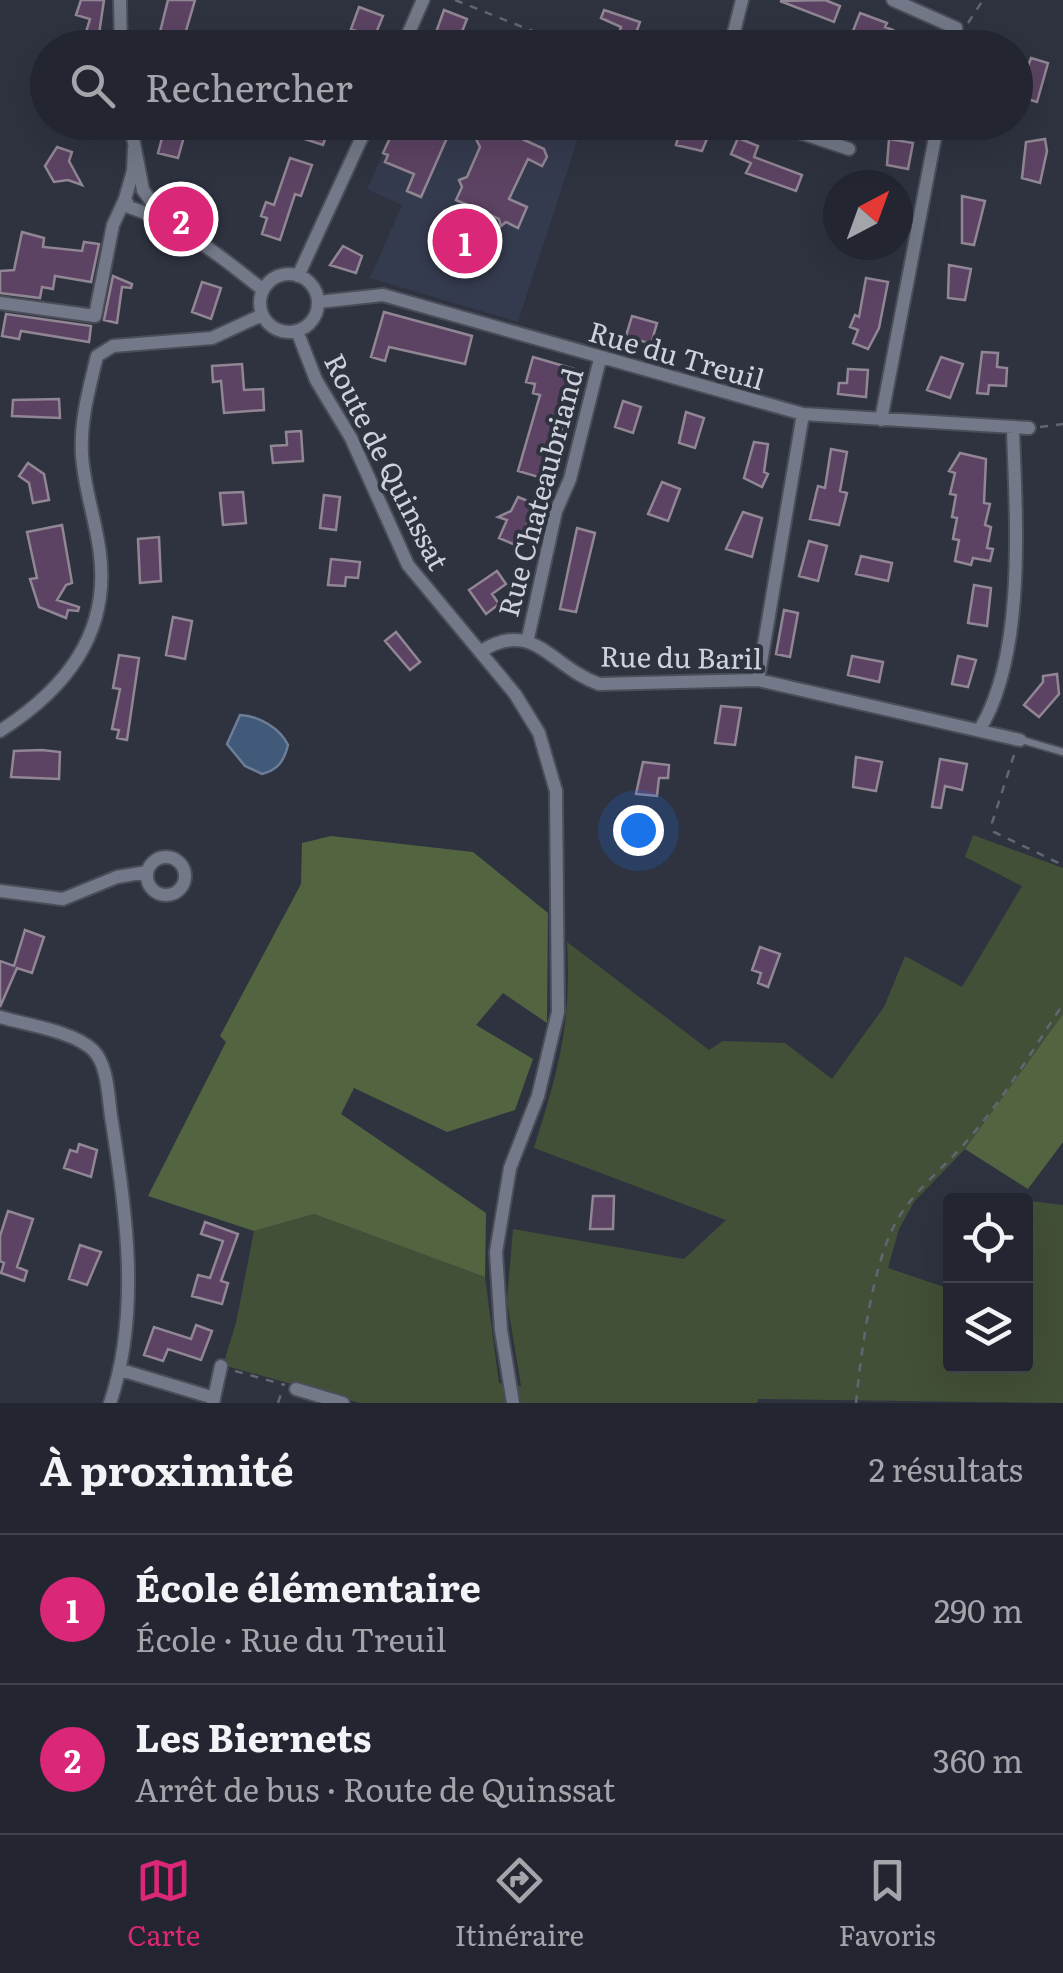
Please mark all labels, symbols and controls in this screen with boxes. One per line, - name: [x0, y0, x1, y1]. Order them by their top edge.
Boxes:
- search box: [30, 30, 1033, 140]
- text: Rechercher: [145, 57, 353, 114]
- icon: search: [65, 58, 120, 113]
- north arrow: [823, 170, 913, 260]
- pin: 2: [148, 182, 214, 256]
- pin: 1: [432, 204, 498, 278]
- street label: Rue du Treuil: [584, 309, 770, 399]
- street label: Route de Quinssat: [315, 345, 461, 577]
- street label: Rue Chateaubriand: [486, 363, 592, 621]
- street label: Rue du Baril: [600, 634, 762, 678]
- your location: [613, 805, 664, 856]
- map controls: [943, 1193, 1033, 1373]
- button: locate: [943, 1193, 1033, 1283]
- button: layers: [943, 1283, 1033, 1373]
- text: À proximité: [40, 1437, 294, 1499]
- text: 2 résultats: [869, 1444, 1023, 1492]
- text: École élémentaire: [135, 1557, 481, 1614]
- text: 1: [66, 1585, 79, 1633]
- text: 290 m: [934, 1585, 1023, 1633]
- text: École · Rue du Treuil: [135, 1614, 447, 1662]
- text: Les Biernets: [135, 1707, 371, 1764]
- text: 2: [64, 1735, 81, 1783]
- text: 360 m: [933, 1735, 1023, 1783]
- text: Arrêt de bus · Route de Quinssat: [135, 1764, 616, 1812]
- tab: Carte: [127, 1853, 200, 1955]
- tab: Itinéraire: [455, 1853, 584, 1955]
- tab: Favoris: [838, 1853, 936, 1955]

